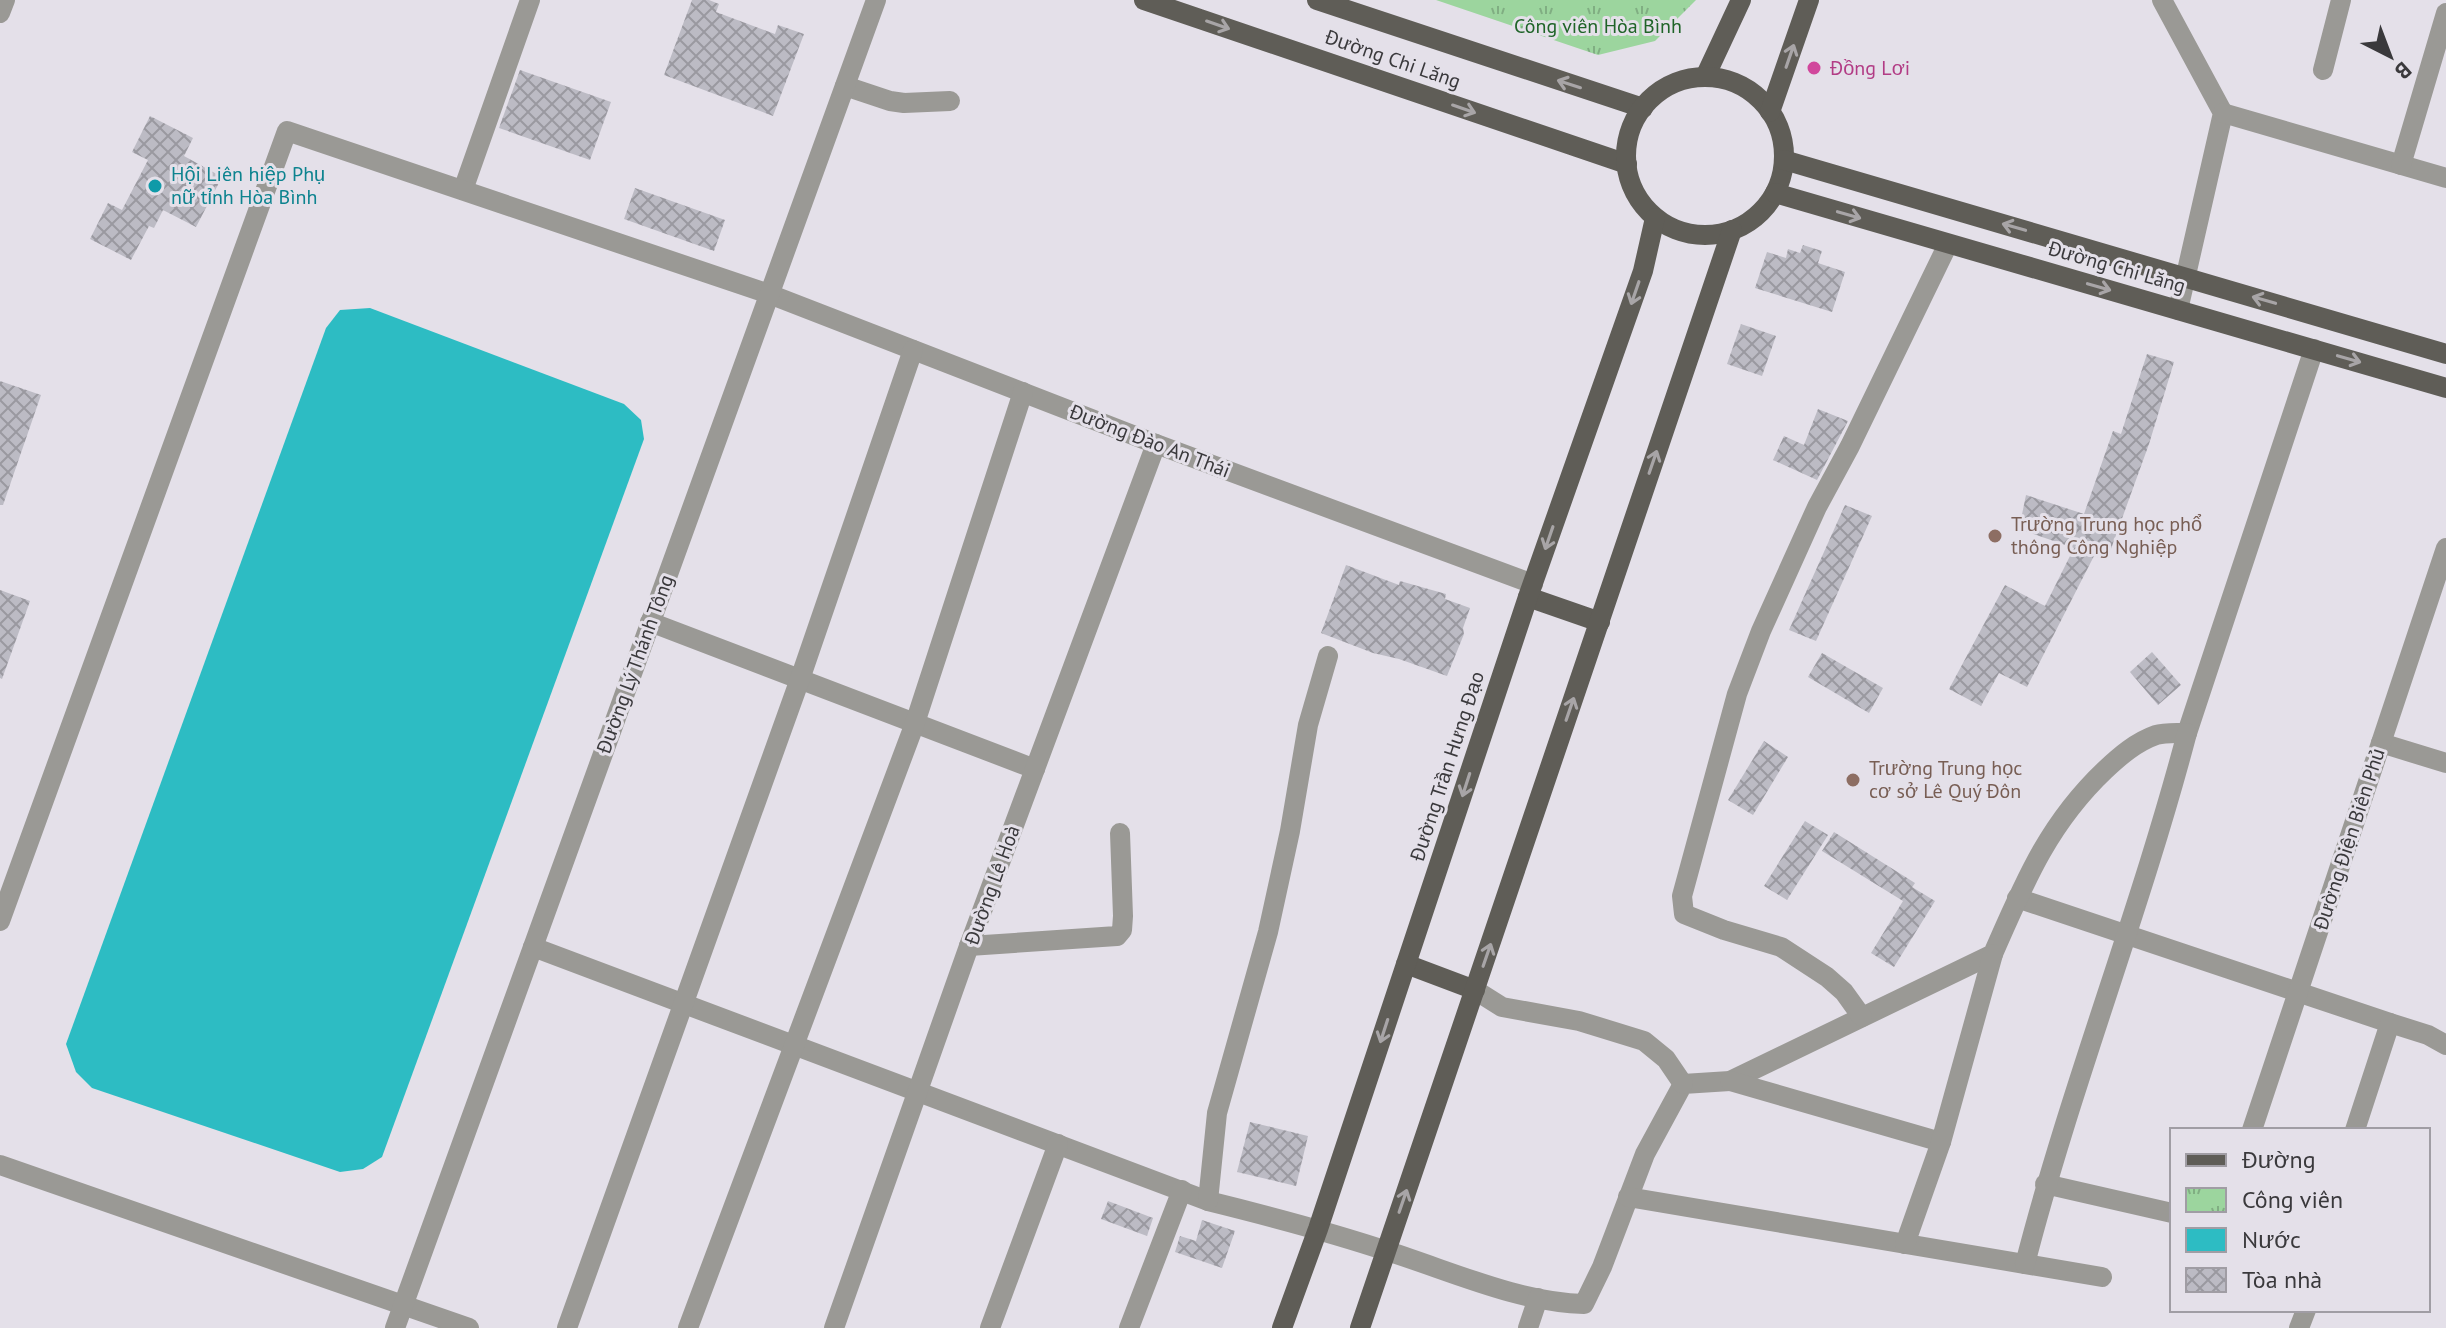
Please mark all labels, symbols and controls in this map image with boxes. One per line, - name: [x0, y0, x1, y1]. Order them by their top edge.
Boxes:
- park label: Công viên Hòa Bình: [1514, 13, 1682, 39]
- north arrow: [2350, 16, 2430, 96]
- one-way arrow: [1205, 19, 1230, 34]
- street label: Đường Chi Lăng: [1321, 23, 1464, 94]
- one-way arrow: [1783, 44, 1798, 69]
- place label: Đồng Lơi: [1829, 55, 1910, 81]
- text: B: [2389, 56, 2418, 86]
- marker: Đồng Lơi: [1805, 59, 1823, 77]
- one-way arrow: [1556, 75, 1581, 90]
- one-way arrow: [1452, 103, 1477, 118]
- place label: Hội Liên hiệp Phụ nữ tỉnh Hòa Bình: [171, 161, 325, 210]
- marker: Hội Liên hiệp Phụ nữ tỉnh Hòa Bình: [146, 177, 164, 195]
- one-way arrow: [1836, 208, 1862, 223]
- one-way arrow: [2002, 219, 2028, 234]
- street label: Đường Chi Lăng: [2044, 235, 2189, 299]
- one-way arrow: [1627, 280, 1641, 305]
- one-way arrow: [2086, 280, 2112, 295]
- one-way arrow: [2251, 292, 2277, 307]
- one-way arrow: [2336, 353, 2361, 367]
- street label: Đường Đào An Thái: [1065, 398, 1234, 484]
- one-way arrow: [1647, 450, 1662, 475]
- place label: Trường Trung học phổ thông Công Nghiệp: [2011, 511, 2202, 560]
- one-way arrow: [1541, 525, 1555, 550]
- marker: Trường Trung học phổ thông Công Nghiệp: [1986, 527, 2004, 545]
- street label: Đường Lý Thánh Tông: [590, 571, 679, 758]
- street label: Đường Trần Hưng Đạo: [1404, 668, 1490, 865]
- one-way arrow: [1564, 696, 1579, 721]
- street label: Đường Điện Biên Phủ: [2307, 745, 2391, 934]
- place label: Trường Trung học cơ sở Lê Quý Đôn: [1869, 755, 2022, 804]
- marker: Trường Trung học cơ sở Lê Quý Đôn: [1844, 771, 1862, 789]
- one-way arrow: [1457, 772, 1472, 797]
- street label: Đường Lê Hoà: [958, 822, 1026, 949]
- one-way arrow: [1480, 943, 1495, 968]
- one-way arrow: [1375, 1019, 1390, 1044]
- legend: [2170, 1128, 2430, 1312]
- text: Đường: [2241, 1144, 2316, 1175]
- text: Công viên: [2242, 1184, 2343, 1215]
- one-way arrow: [1397, 1189, 1412, 1214]
- text: Nước: [2242, 1224, 2301, 1255]
- text: Tòa nhà: [2242, 1264, 2322, 1295]

